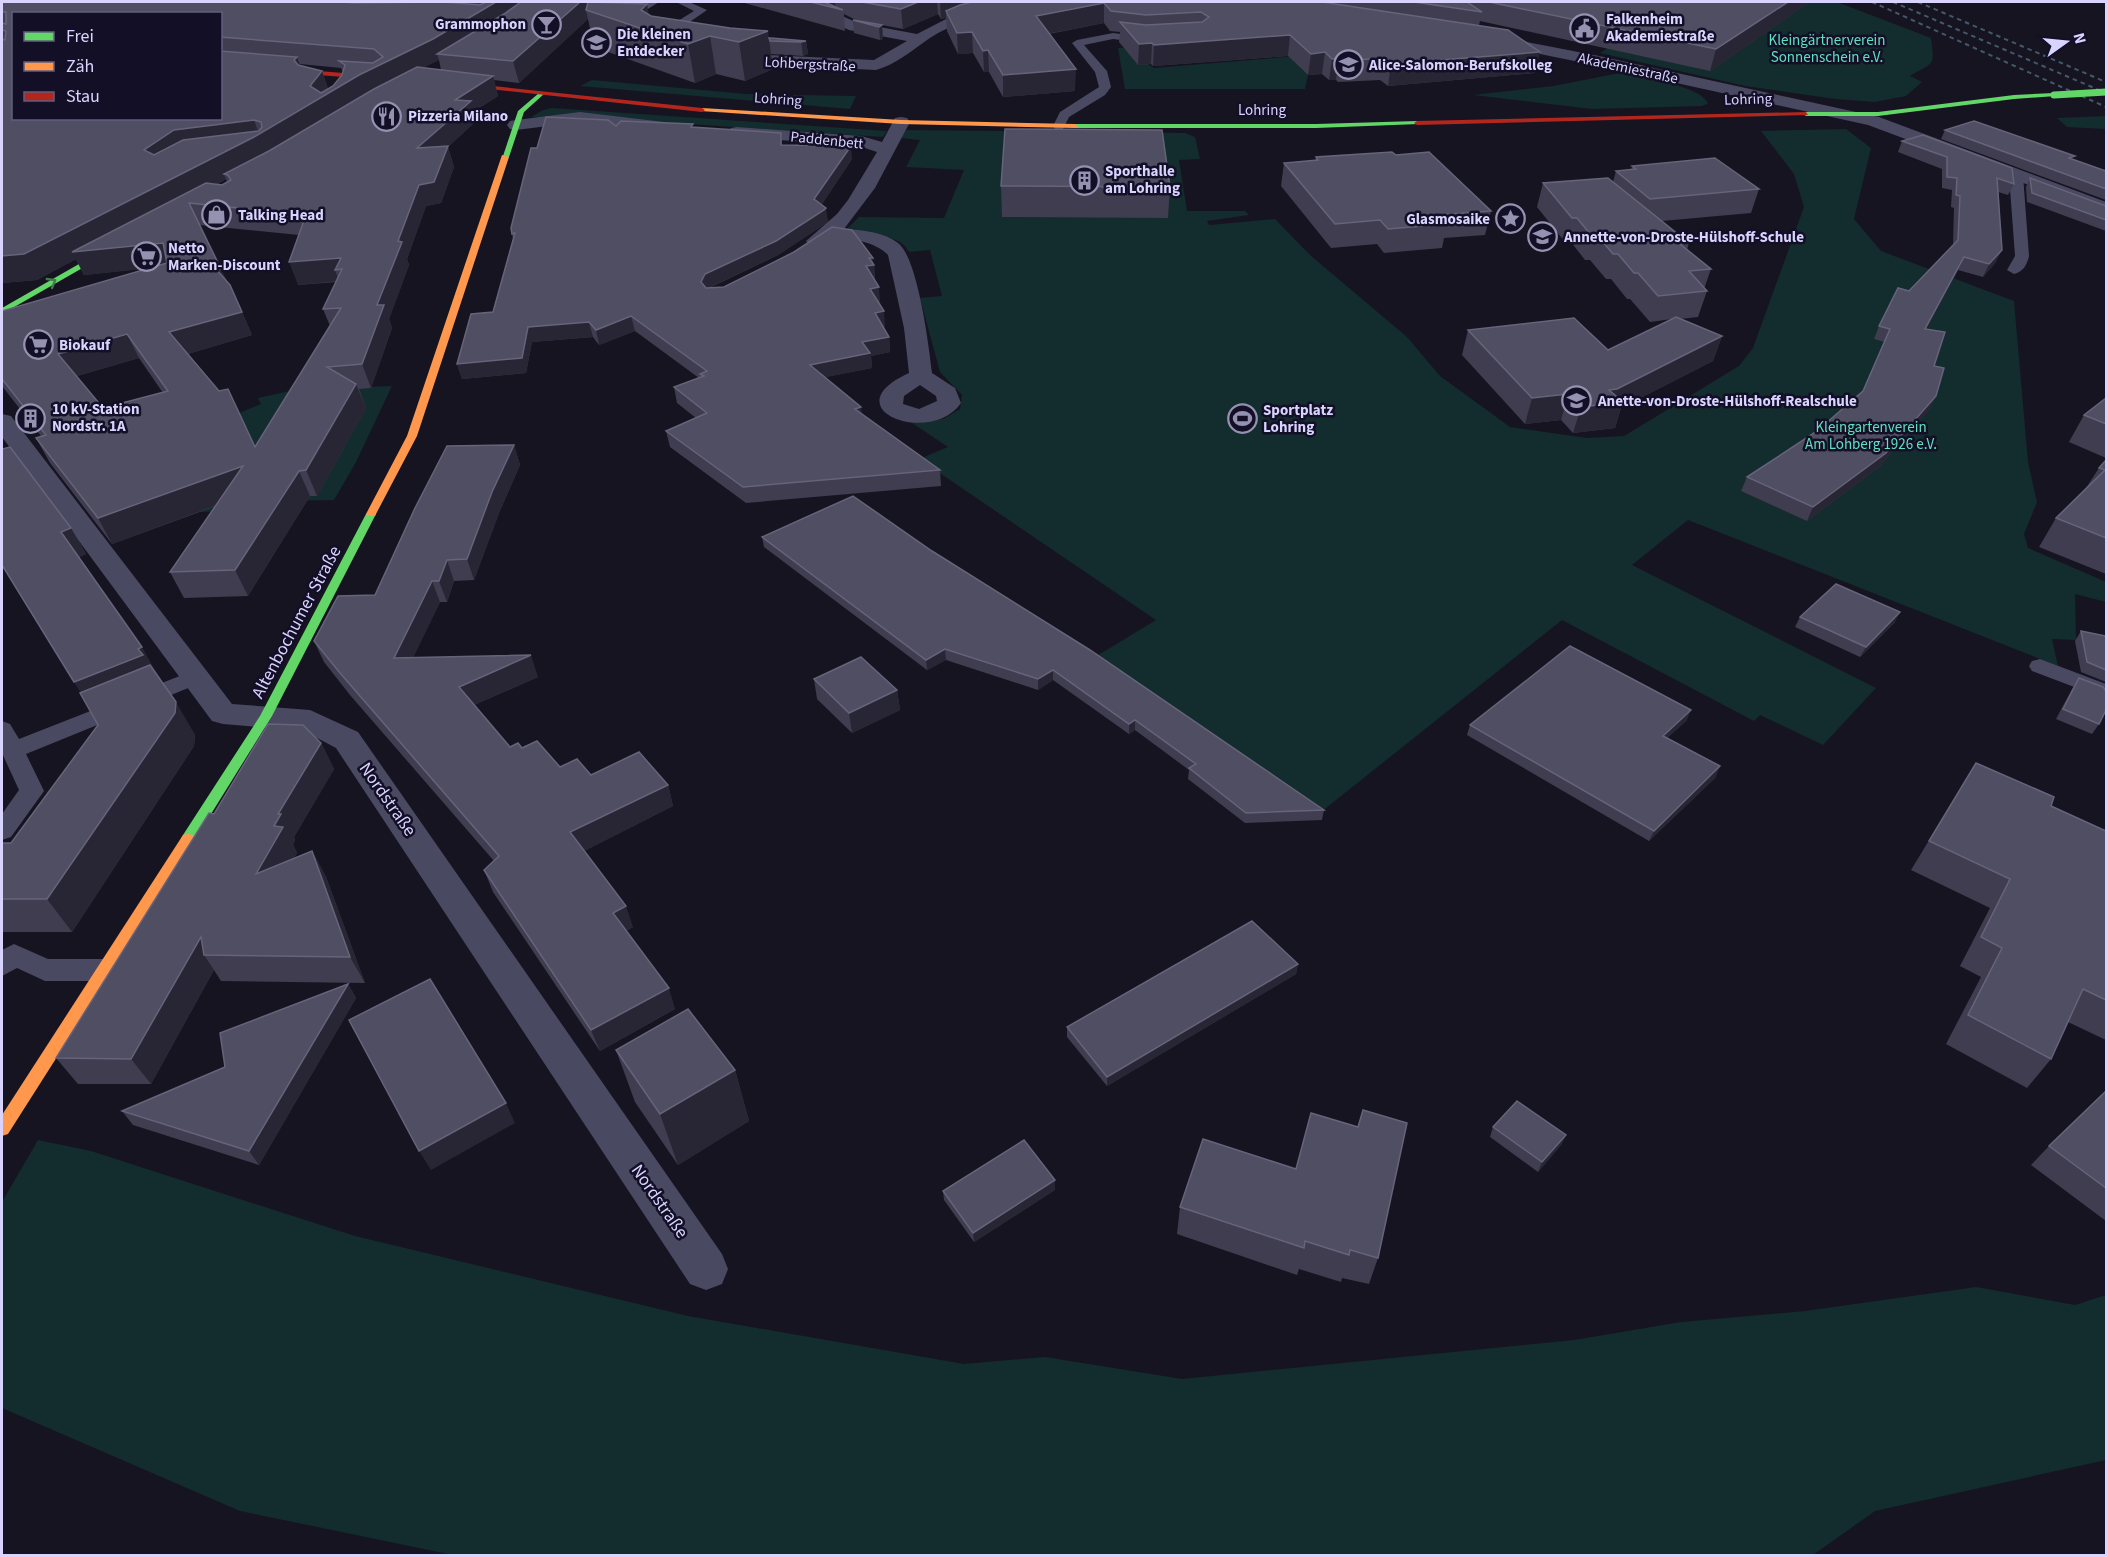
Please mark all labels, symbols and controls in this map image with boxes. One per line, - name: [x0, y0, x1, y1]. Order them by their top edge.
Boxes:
- bar icon: Grammophon: [531, 8, 563, 40]
- place label: Falkenheim Akademiestraße: [1605, 9, 1715, 47]
- legend: [12, 12, 222, 120]
- public building icon: Falkenheim Akademiestraße: [1569, 12, 1601, 44]
- north arrow: [2036, 12, 2096, 72]
- place label: Grammophon: [435, 14, 526, 35]
- text: Frei: [66, 24, 94, 49]
- place label: Die kleinen Entdecker: [617, 24, 691, 62]
- school or university icon: Die kleinen Entdecker: [580, 27, 612, 59]
- park label: Kleingärtnerverein Sonnenschein e.V.: [1768, 30, 1886, 68]
- text: N: [2068, 30, 2092, 46]
- street label: Akademiestraße: [1576, 48, 1680, 89]
- school or university icon: Alice-Salomon-Berufskolleg: [1332, 49, 1364, 81]
- street label: Lohbergstraße: [764, 52, 856, 77]
- text: Zäh: [66, 54, 94, 79]
- place label: Alice-Salomon-Berufskolleg: [1368, 55, 1552, 76]
- text: Stau: [66, 84, 100, 109]
- street label: Lohring: [753, 87, 803, 112]
- street label: Lohring: [1724, 88, 1773, 111]
- restaurant icon: Pizzeria Milano: [371, 100, 403, 132]
- street label: Lohring: [1238, 100, 1286, 121]
- place label: Pizzeria Milano: [408, 106, 508, 127]
- street label: Paddenbett: [789, 126, 864, 155]
- place label: Sporthalle am Lohring: [1105, 161, 1180, 199]
- building icon: Sporthalle am Lohring: [1068, 164, 1100, 196]
- shop icon: Talking Head: [201, 199, 233, 231]
- place icon: Glasmosaike: [1495, 203, 1527, 235]
- place label: Talking Head: [238, 205, 324, 226]
- place label: Glasmosaike: [1406, 209, 1490, 230]
- school or university icon: Annette-von-Droste-Hülshoff-Schule: [1527, 221, 1559, 253]
- place label: Annette-von-Droste-Hülshoff-Schule: [1563, 227, 1804, 248]
- place label: Netto Marken-Discount: [168, 238, 281, 276]
- supermarket icon: Netto Marken-Discount: [131, 241, 163, 273]
- one-way arrow: [46, 278, 56, 289]
- supermarket icon: Biokauf: [22, 329, 54, 361]
- place label: Biokauf: [59, 335, 111, 356]
- school or university icon: Anette-von-Droste-Hülshoff-Realschule: [1561, 385, 1593, 417]
- place label: Anette-von-Droste-Hülshoff-Realschule: [1597, 391, 1857, 412]
- place label: 10 kV-Station Nordstr. 1A: [52, 399, 139, 437]
- place label: Sportplatz Lohring: [1263, 400, 1333, 438]
- building icon: 10 kV-Station Nordstr. 1A: [15, 402, 47, 434]
- sports icon: Sportplatz Lohring: [1226, 403, 1258, 435]
- park label: Kleingartenverein Am Lohberg 1926 e.V.: [1805, 417, 1937, 455]
- street label: Altenbochumer Straße: [246, 541, 347, 703]
- street label: Nordstraße: [353, 757, 422, 841]
- street label: Nordstraße: [625, 1159, 694, 1243]

